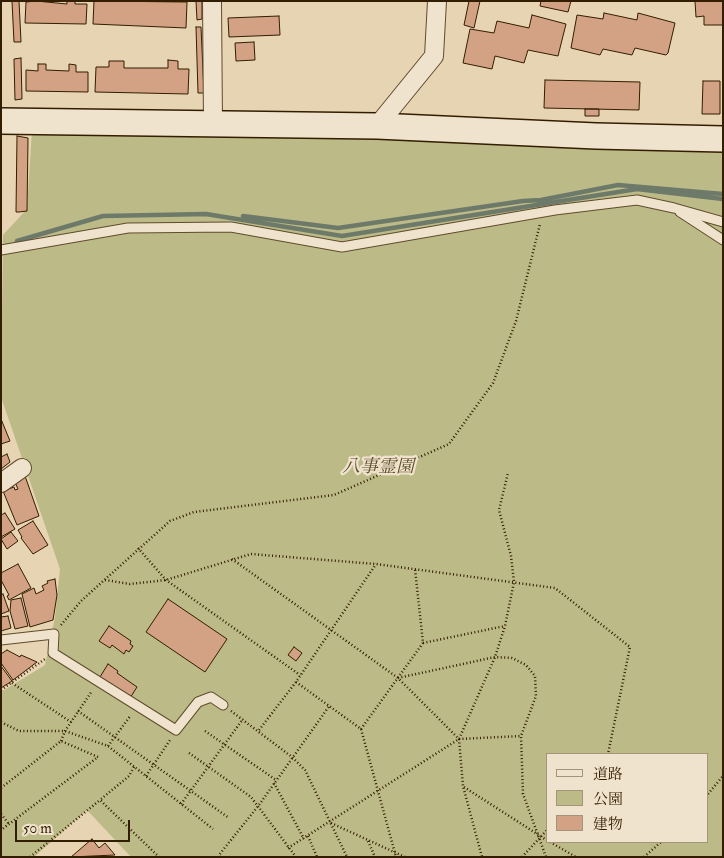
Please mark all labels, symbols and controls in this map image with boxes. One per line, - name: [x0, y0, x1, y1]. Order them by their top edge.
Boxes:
- park label: 八事霊園: [342, 457, 414, 479]
- legend: [546, 753, 709, 843]
- text: 道路: [593, 765, 623, 784]
- text: 公園: [593, 790, 623, 809]
- scale bar: [18, 810, 132, 842]
- text: 建物: [593, 815, 623, 834]
- text: 50 m: [23, 819, 52, 838]

